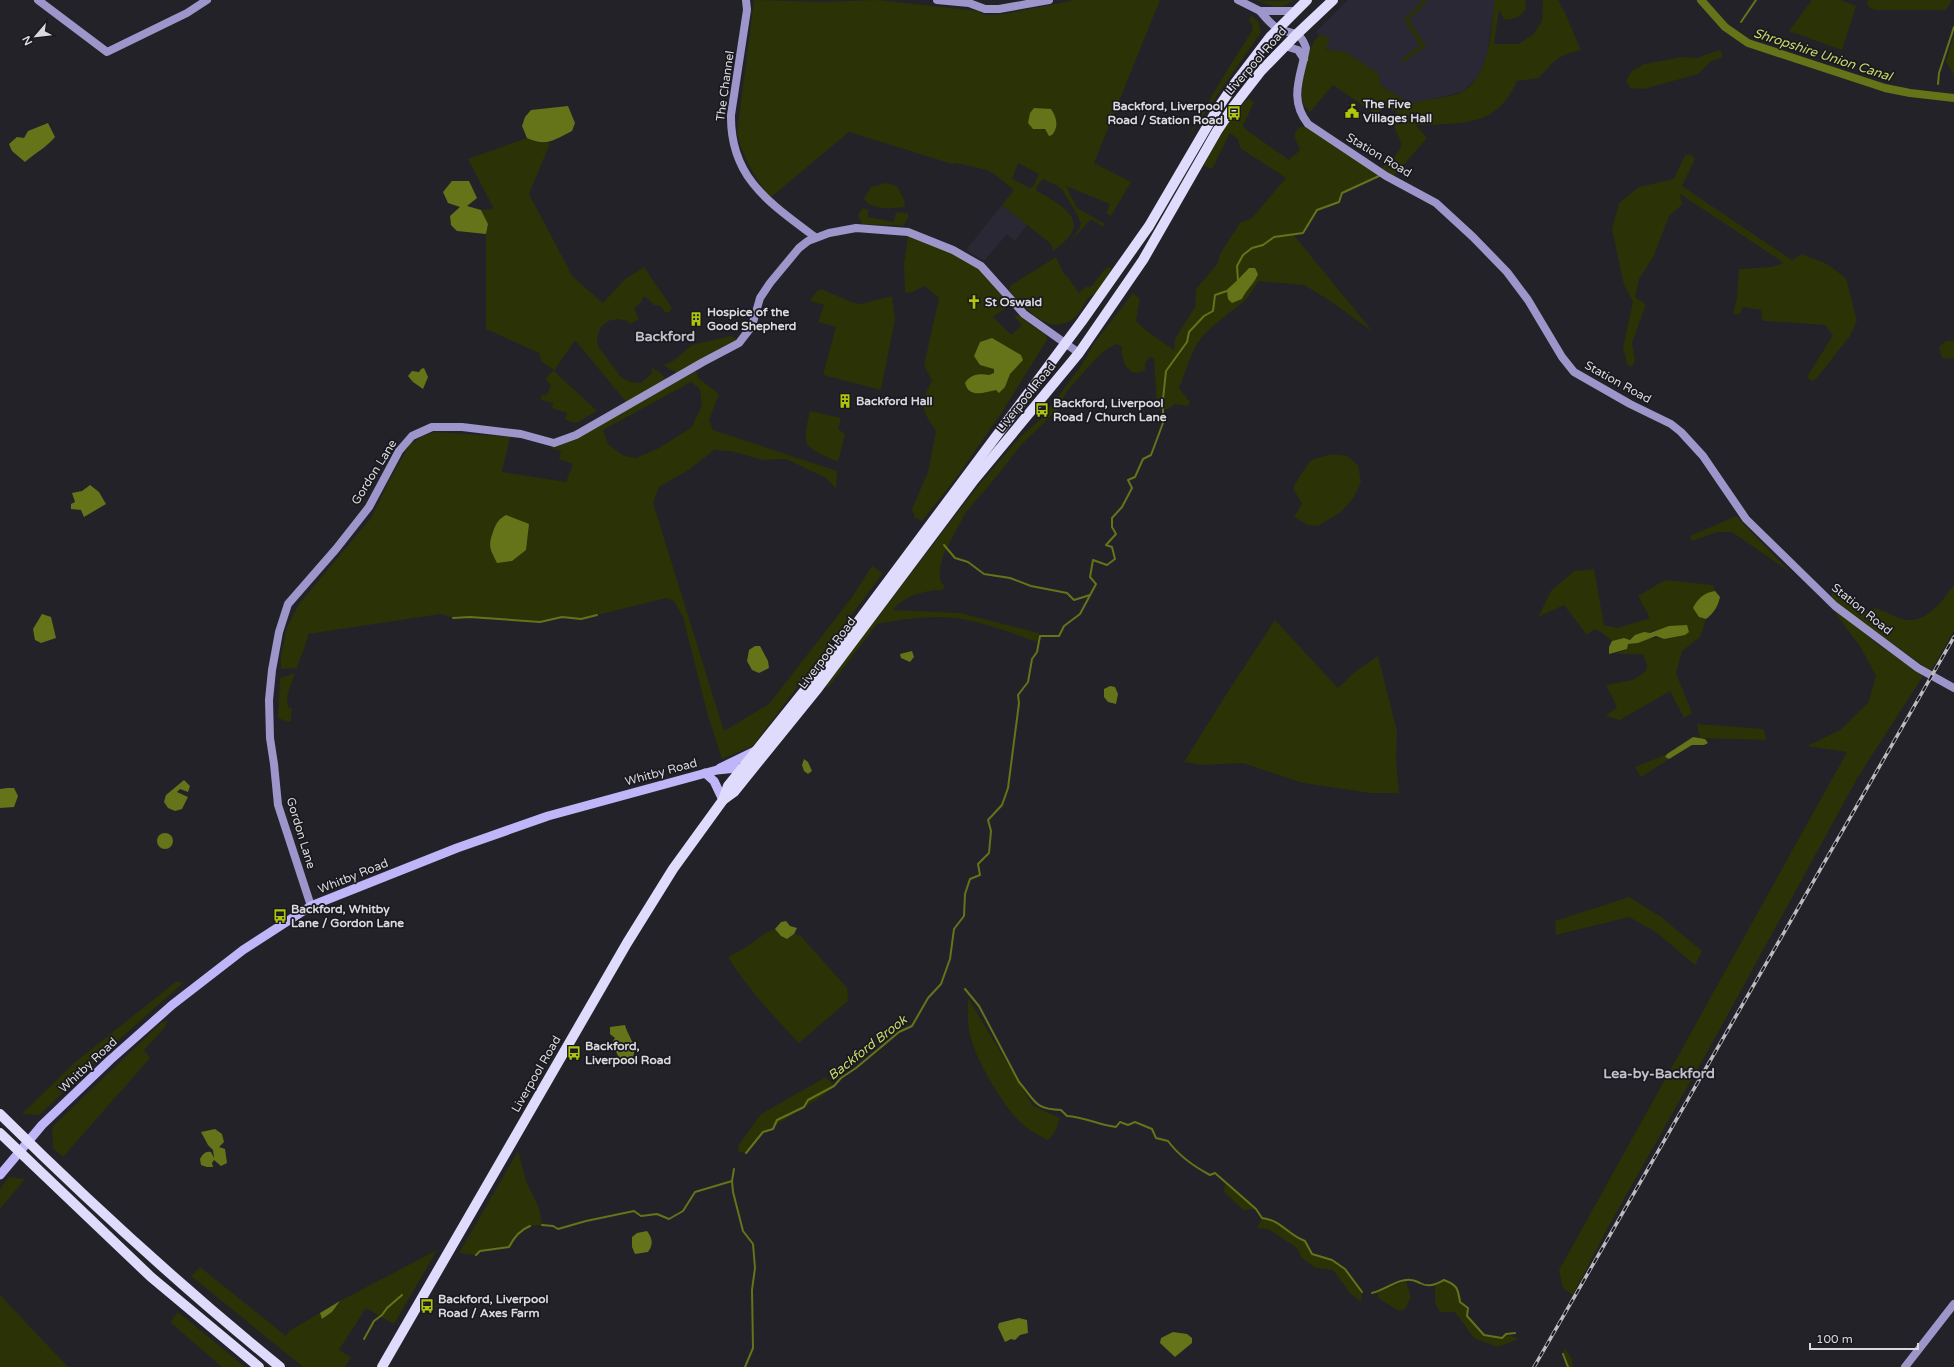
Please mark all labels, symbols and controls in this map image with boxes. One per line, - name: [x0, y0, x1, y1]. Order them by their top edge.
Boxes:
- north arrow: [16, 16, 56, 56]
- street label: Liverpool Road: [1223, 24, 1289, 98]
- water label: Shropshire Union Canal: [1752, 25, 1896, 85]
- text: N: [20, 34, 35, 47]
- street label: The Channel: [713, 50, 737, 122]
- place label: The Five Villages Hall: [1362, 97, 1432, 126]
- place label: Backford, Liverpool Road / Station Road: [1108, 99, 1223, 127]
- public building icon: The Five Villages Hall: [1344, 103, 1360, 119]
- bus stop icon: Backford, Liverpool Road / Station Road: [1226, 105, 1242, 121]
- street label: Station Road: [1344, 130, 1414, 180]
- church icon: St Oswald: [966, 294, 982, 310]
- place label: St Oswald: [985, 295, 1042, 309]
- place label: Hospice of the Good Shepherd: [707, 305, 796, 334]
- building icon: Hospice of the Good Shepherd: [688, 311, 704, 327]
- district label: Backford: [635, 328, 695, 345]
- street label: Station Road: [1582, 358, 1654, 406]
- street label: Liverpool Road: [993, 359, 1059, 435]
- building icon: Backford Hall: [837, 393, 853, 409]
- place label: Backford Hall: [856, 394, 932, 408]
- place label: Backford, Liverpool Road / Church Lane: [1053, 396, 1167, 424]
- bus stop icon: Backford, Liverpool Road / Church Lane: [1034, 402, 1050, 418]
- street label: Gordon Lane: [348, 437, 400, 507]
- street label: Station Road: [1829, 580, 1895, 638]
- street label: Liverpool Road: [796, 614, 858, 692]
- street label: Whitby Road: [623, 756, 699, 788]
- street label: Gordon Lane: [284, 796, 319, 871]
- street label: Whitby Road: [316, 856, 390, 896]
- place label: Backford, Whitby Lane / Gordon Lane: [291, 902, 404, 930]
- bus stop icon: Backford, Whitby Lane / Gordon Lane: [272, 908, 288, 924]
- water label: Backford Brook: [825, 1011, 911, 1084]
- street label: Liverpool Road: [508, 1033, 564, 1115]
- street label: Whitby Road: [56, 1035, 120, 1095]
- place label: Backford, Liverpool Road: [585, 1039, 671, 1068]
- bus stop icon: Backford, Liverpool Road: [566, 1045, 582, 1061]
- district label: Lea-by-Backford: [1603, 1065, 1715, 1082]
- place label: Backford, Liverpool Road / Axes Farm: [438, 1292, 548, 1320]
- bus stop icon: Backford, Liverpool Road / Axes Farm: [419, 1298, 435, 1314]
- scale bar: [1810, 1325, 1918, 1351]
- text: 100 m: [1816, 1332, 1853, 1346]

